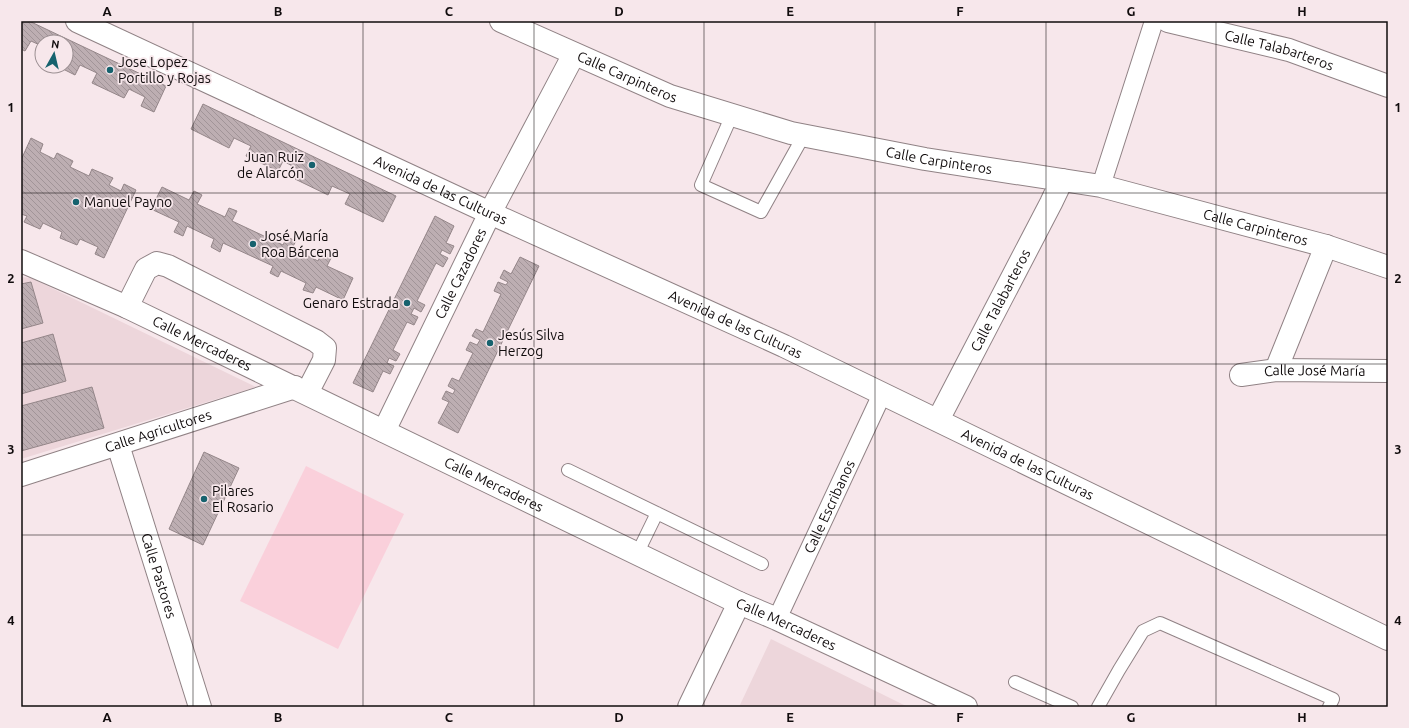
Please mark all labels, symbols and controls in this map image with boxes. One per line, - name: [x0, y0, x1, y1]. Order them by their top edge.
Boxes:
- text: A: [102, 4, 112, 18]
- text: B: [274, 4, 283, 18]
- text: C: [445, 4, 454, 18]
- text: D: [614, 4, 624, 18]
- text: E: [786, 4, 794, 18]
- text: F: [956, 4, 964, 18]
- text: G: [1127, 4, 1136, 18]
- text: H: [1297, 4, 1307, 18]
- street label: Calle Talabarteros: [1223, 27, 1336, 74]
- north arrow: [34, 34, 74, 74]
- text: N: [50, 38, 60, 51]
- street label: Calle Carpinteros: [575, 48, 679, 106]
- place label: Jose Lopez Portillo y Rojas: [118, 54, 211, 86]
- marker: Jose Lopez Portillo y Rojas: [105, 65, 115, 75]
- text: 1: [7, 100, 15, 114]
- text: 1: [1394, 100, 1402, 114]
- street label: Calle Carpinteros: [884, 144, 993, 177]
- place label: Juan Ruiz de Alarcón: [237, 149, 304, 181]
- street label: Avenida de las Culturas: [371, 152, 510, 228]
- marker: Juan Ruiz de Alarcón: [307, 160, 317, 170]
- place label: Manuel Payno: [84, 194, 172, 210]
- marker: Manuel Payno: [71, 197, 81, 207]
- street label: Calle Carpinteros: [1202, 206, 1310, 249]
- street label: Calle Cazadores: [432, 226, 489, 322]
- place label: José María Roa Bárcena: [261, 228, 339, 260]
- marker: José María Roa Bárcena: [248, 239, 258, 249]
- street label: Calle Talabarteros: [967, 246, 1034, 354]
- text: 2: [7, 271, 15, 285]
- text: 2: [1394, 271, 1402, 285]
- street label: Avenida de las Culturas: [666, 287, 805, 362]
- place label: Genaro Estrada: [303, 295, 399, 311]
- marker: Genaro Estrada: [402, 298, 412, 308]
- street label: Calle Mercaderes: [150, 313, 254, 374]
- place label: Jesús Silva Herzog: [498, 327, 564, 359]
- marker: Jesús Silva Herzog: [485, 338, 495, 348]
- street label: Calle José María: [1263, 362, 1365, 380]
- street label: Calle Agricultores: [103, 406, 213, 456]
- street label: Avenida de las Culturas: [959, 425, 1096, 503]
- text: 3: [7, 442, 15, 456]
- text: 3: [1394, 442, 1402, 456]
- street label: Calle Mercaderes: [442, 454, 546, 515]
- street label: Calle Escribanos: [801, 458, 858, 556]
- place label: Pilares El Rosario: [212, 483, 274, 515]
- marker: Pilares El Rosario: [199, 494, 209, 504]
- street label: Calle Pastores: [138, 531, 180, 620]
- street label: Calle Mercaderes: [734, 595, 839, 653]
- text: 4: [7, 613, 15, 627]
- text: 4: [1394, 613, 1402, 627]
- text: A: [102, 710, 112, 724]
- text: B: [274, 710, 283, 724]
- text: C: [445, 710, 454, 724]
- text: D: [614, 710, 624, 724]
- text: E: [786, 710, 794, 724]
- text: F: [956, 710, 964, 724]
- text: G: [1127, 710, 1136, 724]
- text: H: [1297, 710, 1307, 724]

